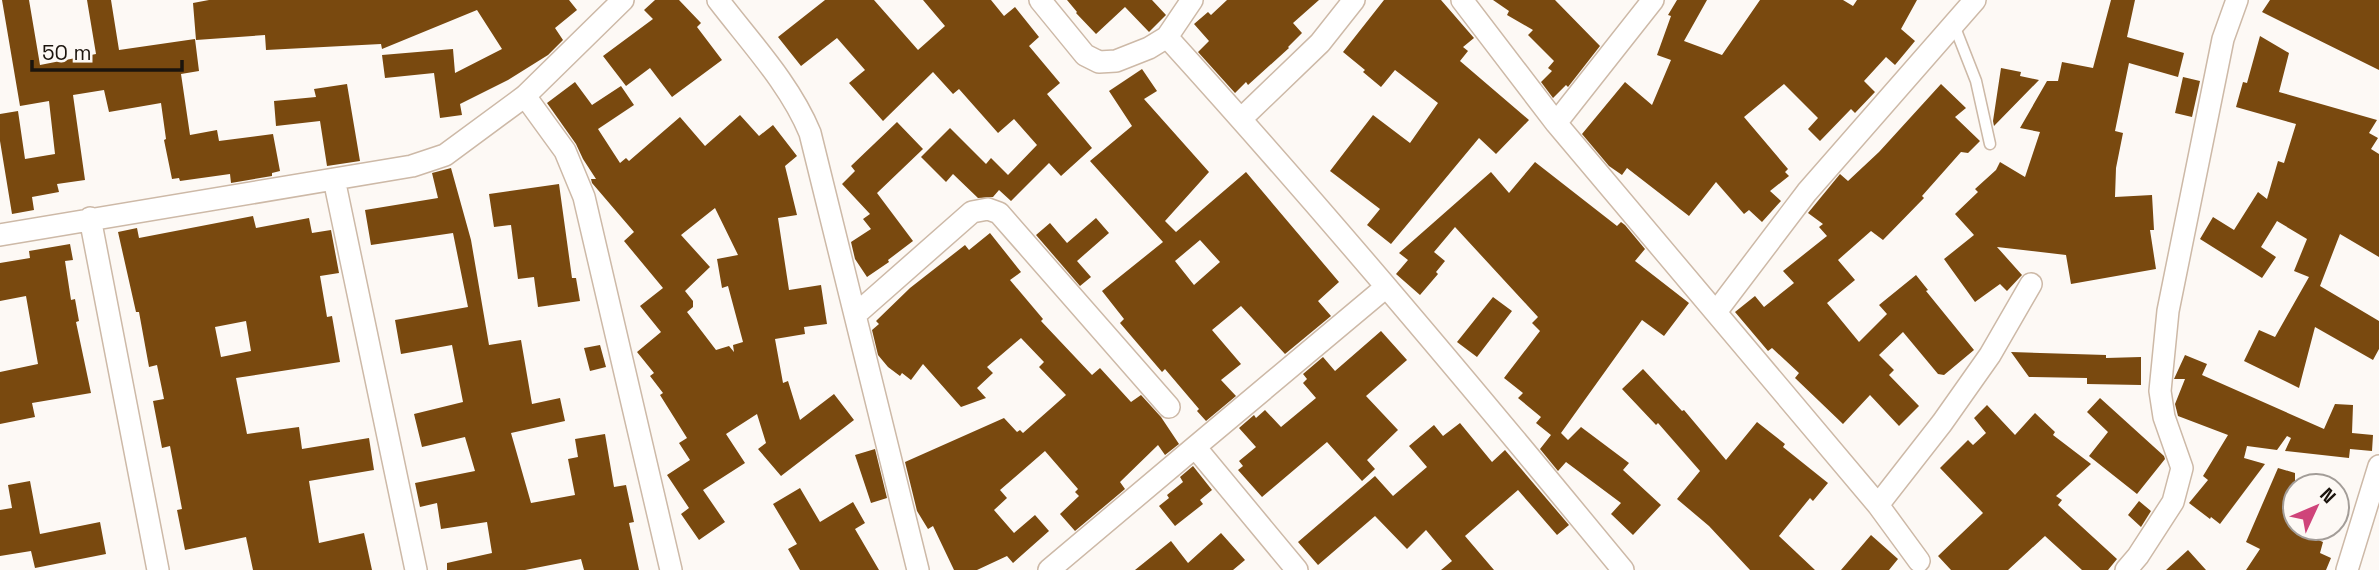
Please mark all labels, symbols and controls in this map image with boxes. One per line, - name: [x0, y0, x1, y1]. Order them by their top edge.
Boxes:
- scale bar: [32, 28, 182, 72]
- text: 50 m: [42, 39, 92, 66]
- north arrow: [2281, 472, 2351, 542]
- text: N: [2314, 482, 2341, 509]

